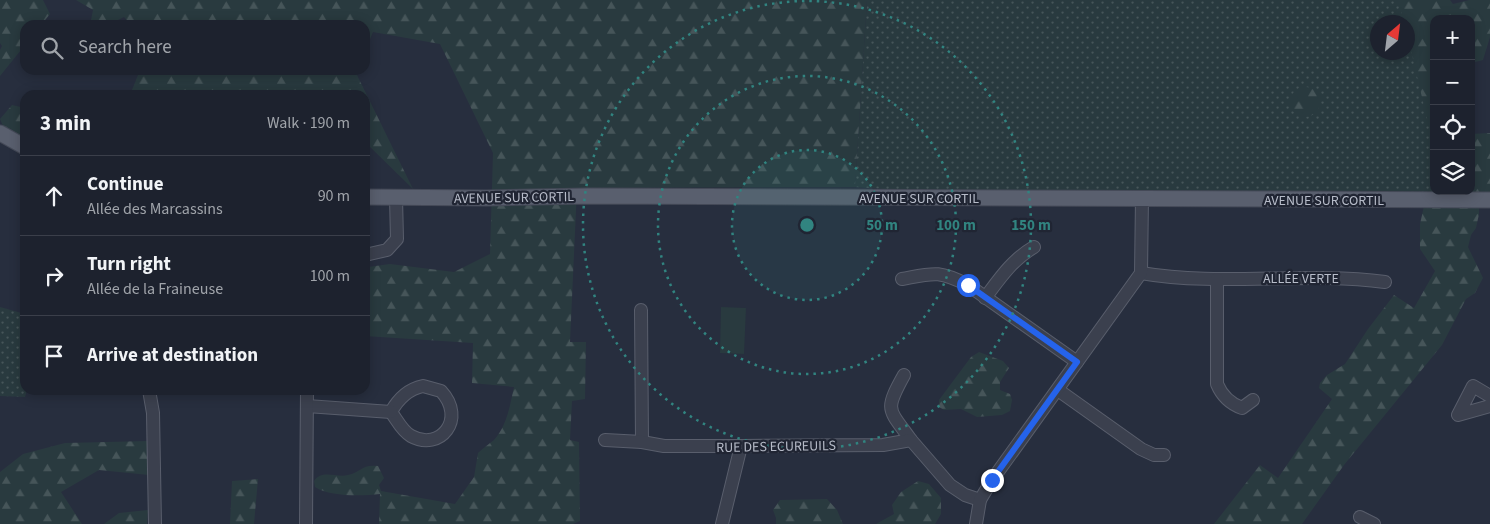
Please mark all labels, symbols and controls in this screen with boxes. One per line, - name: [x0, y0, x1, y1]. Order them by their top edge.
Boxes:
- north arrow: [1370, 15, 1415, 60]
- map controls: [1430, 15, 1475, 195]
- button: +: [1430, 15, 1475, 60]
- search box: [20, 20, 370, 75]
- icon: search: [38, 34, 66, 62]
- text: Search here: [78, 34, 172, 61]
- button: −: [1430, 60, 1475, 105]
- button: locate: [1430, 105, 1475, 150]
- text: 3 min: [40, 108, 91, 138]
- text: Walk · 190 m: [267, 112, 350, 134]
- button: layers: [1430, 150, 1475, 195]
- text: Continue: [87, 171, 164, 198]
- icon: ahead: [40, 182, 68, 210]
- text: 90 m: [318, 185, 350, 207]
- street label: AVENUE SUR CORTIL: [454, 187, 574, 209]
- street label: AVENUE SUR CORTIL: [859, 189, 979, 209]
- street label: AVENUE SUR CORTIL: [1264, 191, 1384, 211]
- text: Allée des Marcassins: [87, 198, 223, 220]
- text: 50 m: [866, 215, 898, 236]
- text: 100 m: [936, 215, 976, 236]
- text: 150 m: [1011, 215, 1051, 236]
- centre of rings: [798, 216, 816, 234]
- text: Turn right: [87, 251, 171, 278]
- icon: right: [40, 262, 68, 290]
- text: 100 m: [310, 265, 350, 287]
- street label: ALLÉE VERTE: [1263, 269, 1339, 289]
- route start: [957, 274, 980, 297]
- text: Allée de la Fraineuse: [87, 278, 223, 300]
- icon: arrive: [40, 342, 68, 370]
- text: Arrive at destination: [87, 342, 258, 369]
- street label: RUE DES ECUREUILS: [716, 436, 836, 458]
- route end: [981, 469, 1004, 492]

